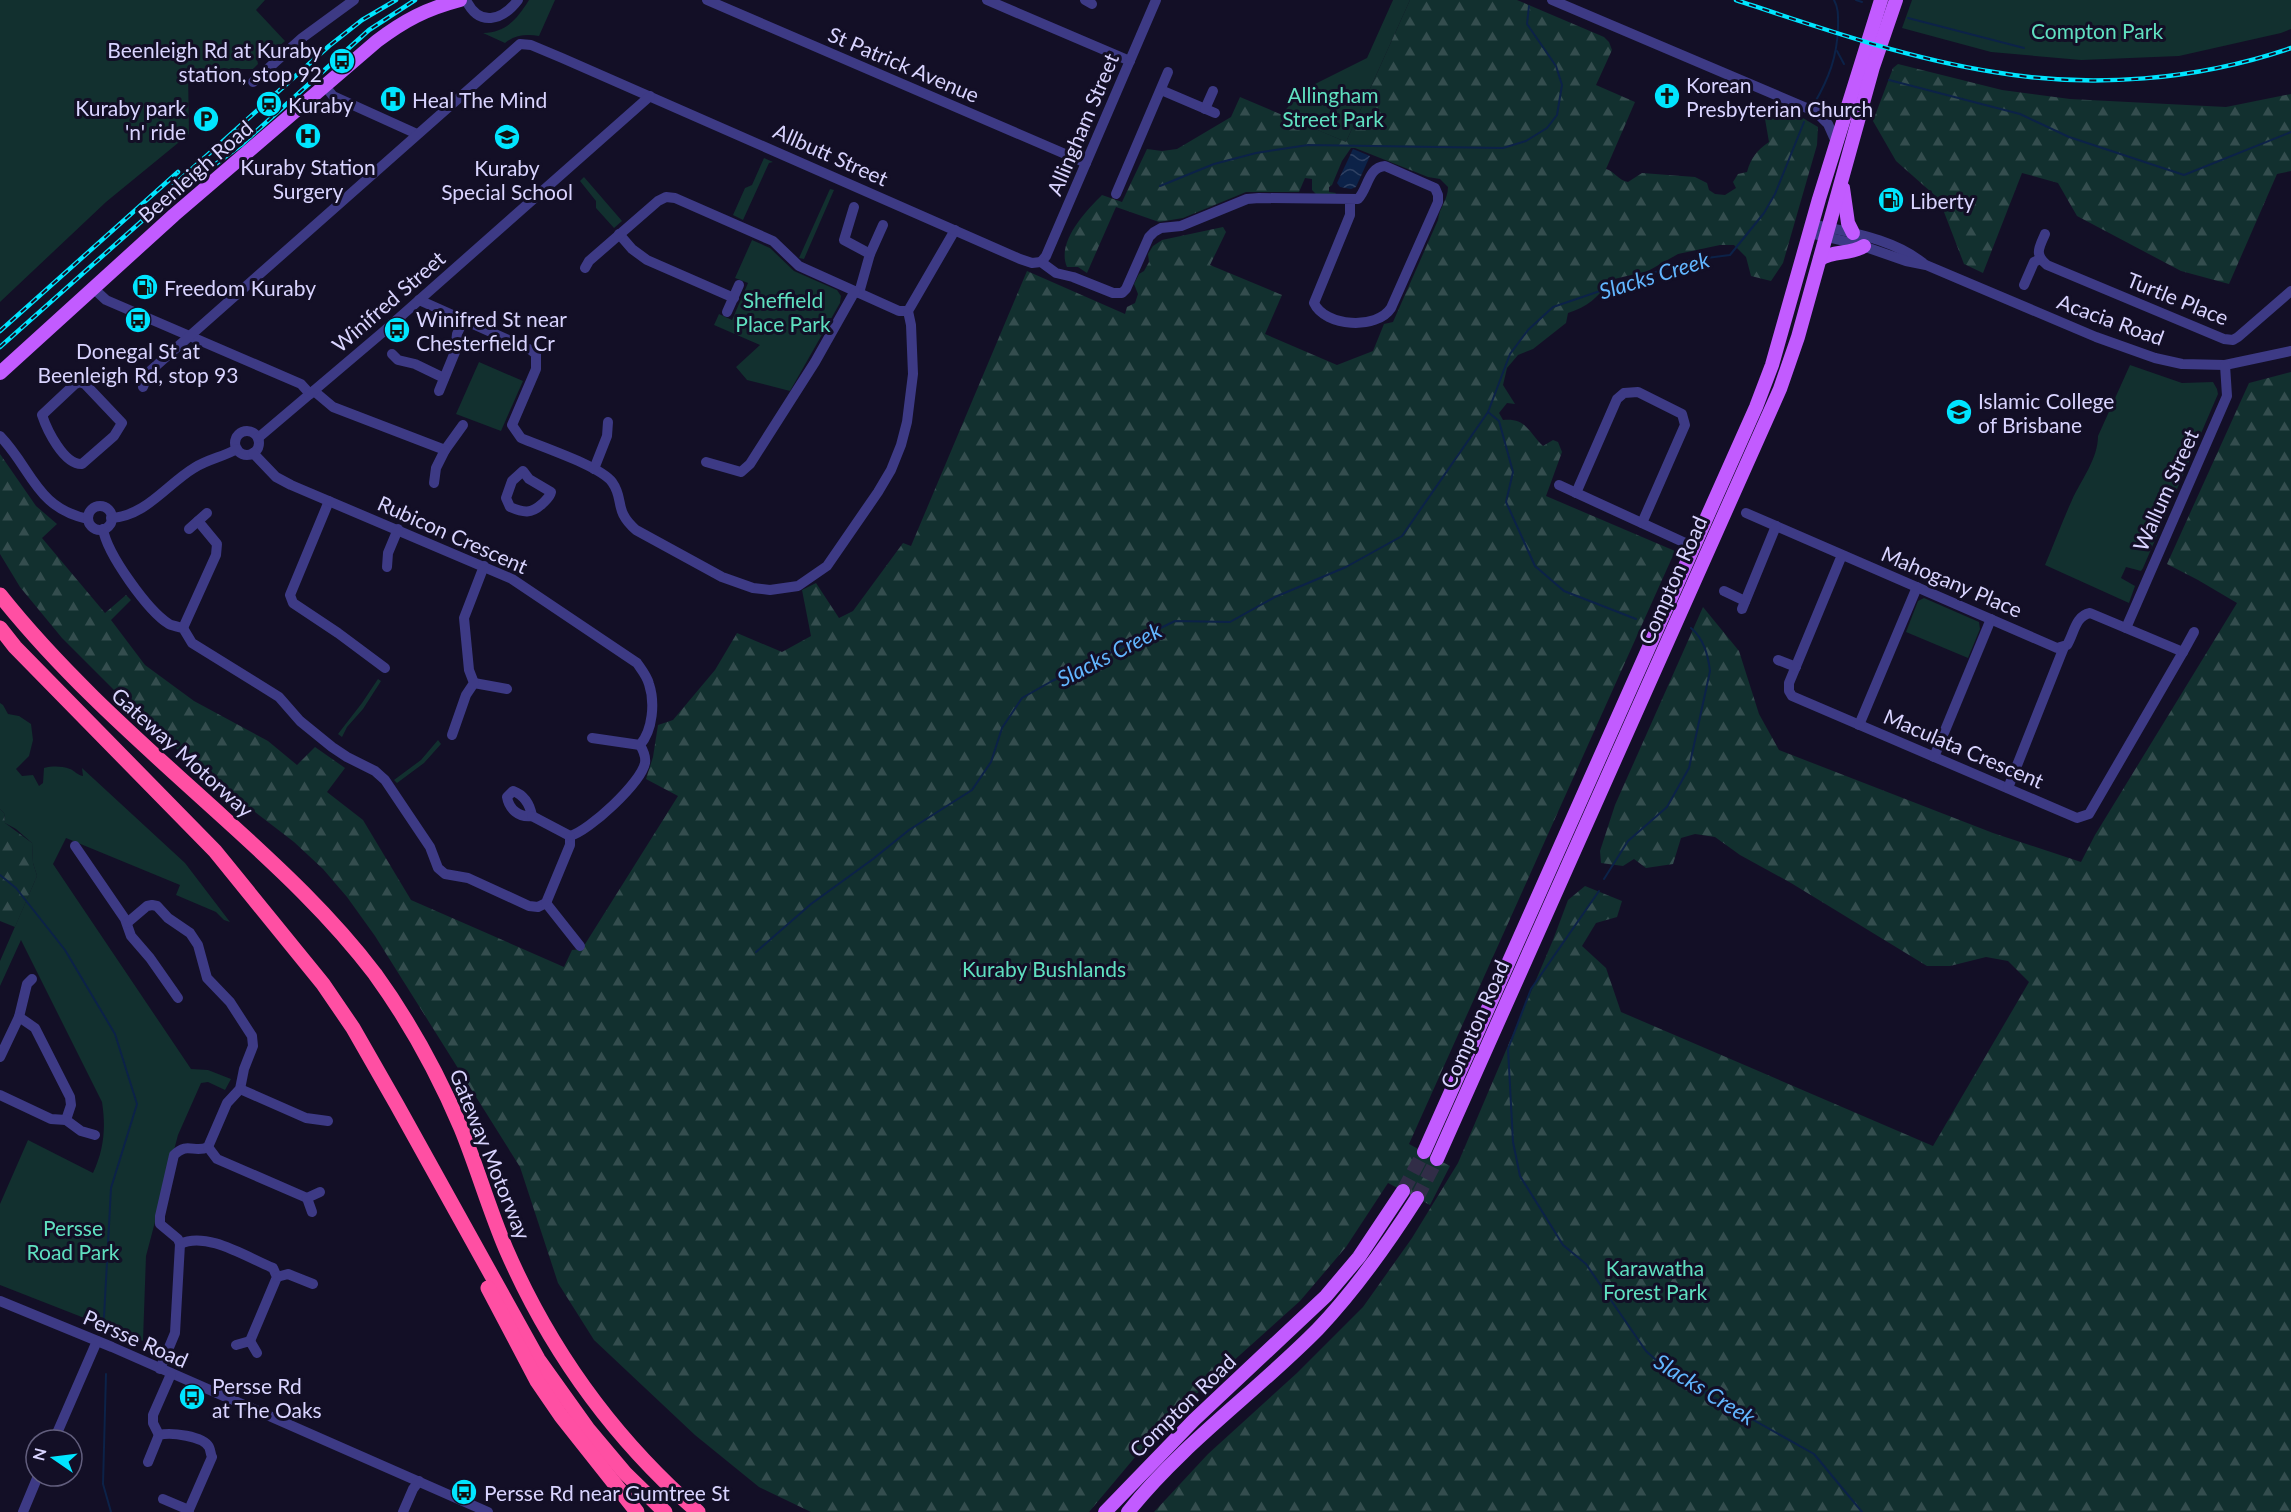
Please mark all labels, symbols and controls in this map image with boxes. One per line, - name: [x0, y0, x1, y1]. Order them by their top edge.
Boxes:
- park label: Compton Park: [2031, 18, 2163, 43]
- street label: St Patrick Avenue: [825, 21, 983, 107]
- place label: Beenleigh Rd at Kuraby station, stop 92: [107, 37, 322, 86]
- bus stop icon: Beenleigh Rd at Kuraby station, stop 92: [327, 46, 357, 76]
- street label: Allingham Street: [1041, 49, 1123, 199]
- place label: Korean Presbyterian Church: [1686, 72, 1873, 121]
- church icon: Korean Presbyterian Church: [1652, 81, 1682, 111]
- park label: Allingham Street Park: [1282, 82, 1384, 131]
- hospital icon: Heal The Mind: [378, 84, 408, 114]
- place label: Heal The Mind: [412, 87, 547, 112]
- station icon: Kuraby: [254, 89, 284, 119]
- place label: Kuraby: [288, 92, 353, 117]
- place label: Kuraby park 'n' ride: [75, 95, 186, 144]
- parking icon: Kuraby park 'n' ride: [191, 104, 221, 134]
- street label: Beenleigh Road: [133, 115, 257, 227]
- street label: Allbutt Street: [770, 118, 892, 191]
- hospital icon: Kuraby Station Surgery: [293, 121, 323, 151]
- school or university icon: Kuraby Special School: [492, 122, 522, 152]
- place label: Kuraby Station Surgery: [240, 154, 376, 203]
- place label: Kuraby Special School: [441, 155, 573, 204]
- fuel station icon: Liberty: [1876, 185, 1906, 215]
- place label: Liberty: [1910, 188, 1975, 213]
- street label: Winifred Street: [326, 245, 450, 357]
- water label: Slacks Creek: [1596, 245, 1713, 305]
- street label: Turtle Place: [2124, 266, 2232, 330]
- fuel station icon: Freedom Kuraby: [130, 272, 160, 302]
- place label: Freedom Kuraby: [164, 275, 316, 300]
- park label: Sheffield Place Park: [735, 287, 831, 336]
- street label: Acacia Road: [2054, 288, 2168, 350]
- bus stop icon: Donegal St at Beenleigh Rd, stop 93: [123, 305, 153, 335]
- place label: Winifred St near Chesterfield Cr: [416, 306, 567, 355]
- bus stop icon: Winifred St near Chesterfield Cr: [382, 315, 412, 345]
- place label: Donegal St at Beenleigh Rd, stop 93: [38, 338, 238, 387]
- place label: Islamic College of Brisbane: [1978, 388, 2114, 437]
- school or university icon: Islamic College of Brisbane: [1944, 397, 1974, 427]
- street label: Wallum Street: [2127, 425, 2203, 555]
- street label: Rubicon Crescent: [374, 490, 532, 578]
- street label: Compton Road: [1633, 512, 1711, 648]
- street label: Mahogany Place: [1878, 540, 2026, 622]
- water label: Slacks Creek: [1052, 616, 1166, 692]
- street label: Gateway Motorway: [107, 682, 259, 822]
- street label: Maculata Crescent: [1880, 703, 2048, 793]
- park label: Kuraby Bushlands: [962, 956, 1126, 981]
- street label: Compton Road: [1435, 956, 1513, 1092]
- street label: Gateway Motorway: [445, 1065, 537, 1243]
- park label: Persse Road Park: [27, 1215, 120, 1264]
- park label: Karawatha Forest Park: [1603, 1255, 1707, 1304]
- street label: Persse Road: [80, 1304, 192, 1372]
- water label: Slacks Creek: [1650, 1347, 1761, 1431]
- street label: Compton Road: [1124, 1348, 1240, 1462]
- place label: Persse Rd at The Oaks: [212, 1373, 322, 1422]
- bus stop icon: Persse Rd at The Oaks: [177, 1382, 207, 1412]
- north arrow: [24, 1428, 84, 1488]
- text: N: [28, 1446, 50, 1463]
- bus stop icon: Persse Rd near Gumtree St: [449, 1477, 479, 1507]
- place label: Persse Rd near Gumtree St: [484, 1480, 730, 1505]

